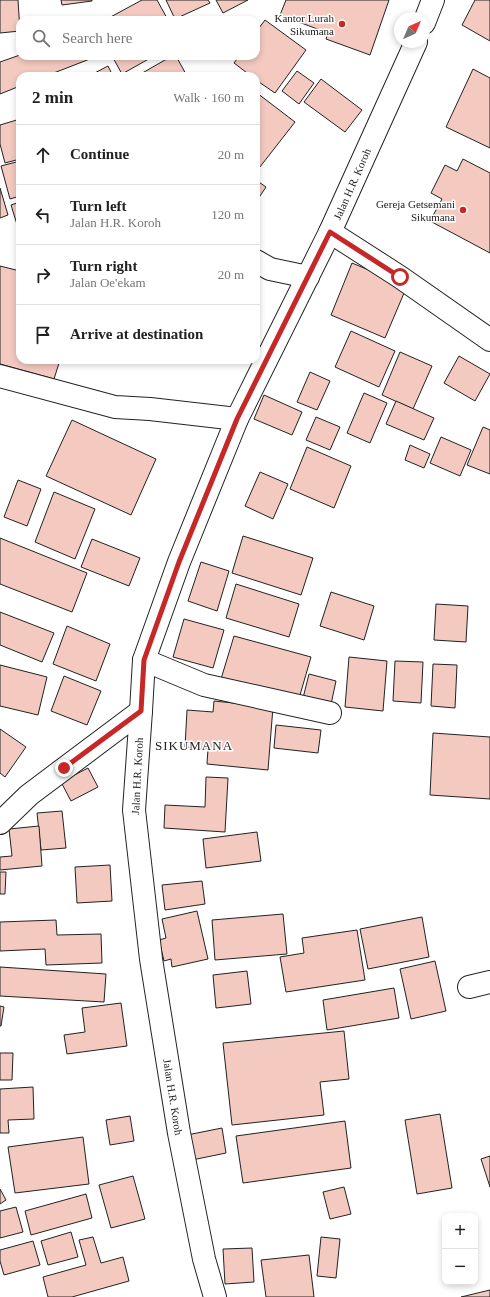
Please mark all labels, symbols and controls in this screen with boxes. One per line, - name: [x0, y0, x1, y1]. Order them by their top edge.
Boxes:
- place label: Kantor Lurah Sikumana: [274, 12, 334, 37]
- north arrow: [394, 12, 430, 48]
- search box: [16, 16, 260, 60]
- marker: Kantor Lurah Sikumana: [337, 19, 347, 29]
- icon: search: [30, 27, 52, 49]
- text: Search here: [62, 30, 132, 46]
- text: 2 min: [32, 88, 73, 107]
- text: Walk · 160 m: [173, 90, 244, 105]
- icon: ahead: [32, 144, 54, 166]
- text: Continue: [70, 146, 129, 162]
- street label: Jalan H.R. Koroh: [331, 146, 373, 222]
- text: 20 m: [218, 147, 244, 162]
- text: Turn left: [70, 198, 127, 214]
- place label: Gereja Getsemani Sikumana: [376, 198, 455, 223]
- icon: left: [32, 204, 54, 226]
- marker: Gereja Getsemani Sikumana: [458, 205, 468, 215]
- text: 120 m: [211, 207, 244, 222]
- text: Jalan H.R. Koroh: [70, 215, 161, 230]
- text: Turn right: [70, 258, 137, 274]
- icon: right: [32, 264, 54, 286]
- text: 20 m: [218, 267, 244, 282]
- route start: [391, 268, 409, 286]
- text: Jalan Oe'ekam: [70, 275, 146, 290]
- icon: arrive: [32, 324, 54, 346]
- text: Arrive at destination: [70, 326, 203, 342]
- street label: Jalan H.R. Koroh: [129, 737, 145, 815]
- district label: SIKUMANA: [155, 738, 233, 753]
- route end: [55, 759, 73, 777]
- street label: Jalan H.R. Koroh: [161, 1058, 185, 1136]
- map controls: [442, 1213, 478, 1285]
- button: +: [442, 1213, 478, 1249]
- button: −: [442, 1249, 478, 1285]

